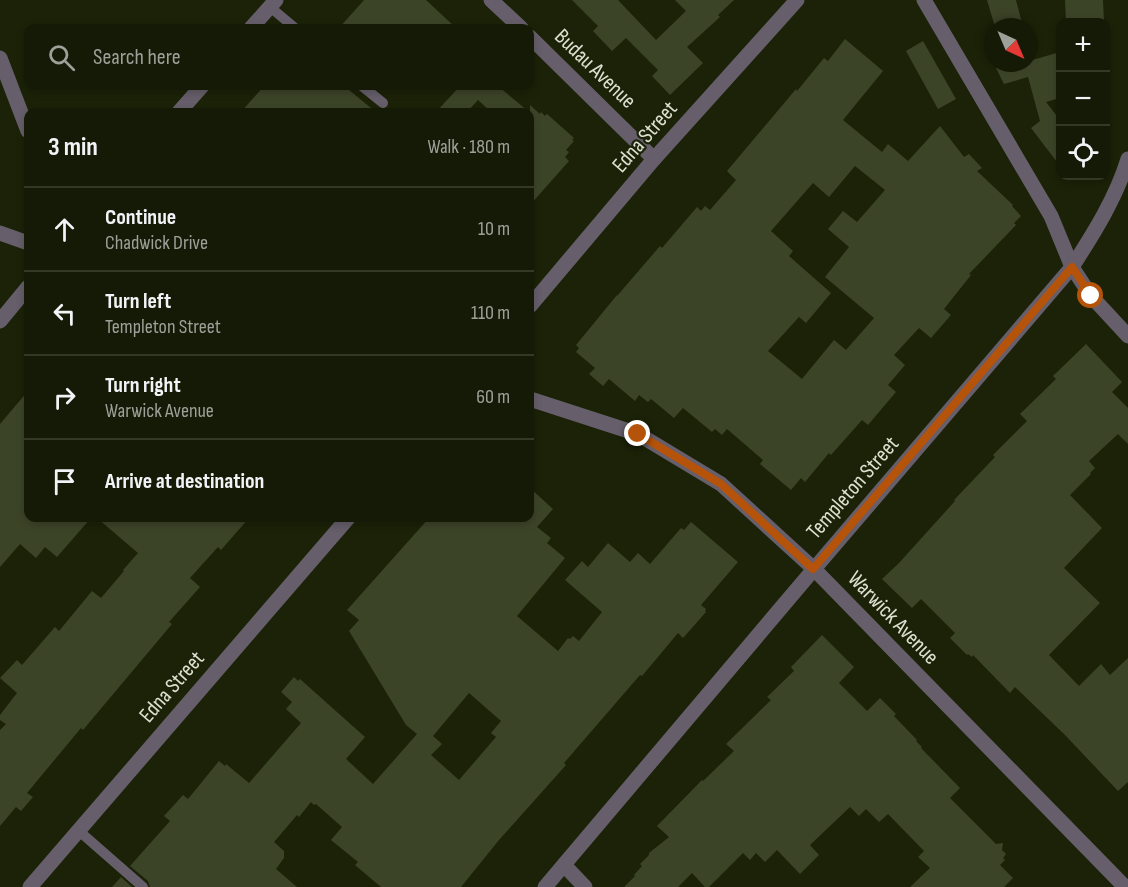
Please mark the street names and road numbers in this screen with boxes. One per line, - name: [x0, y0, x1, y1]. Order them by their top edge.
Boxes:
- street label: Budau Avenue: [549, 23, 641, 115]
- street label: Edna Street: [607, 96, 684, 178]
- street label: Templeton Street: [801, 431, 905, 545]
- street label: Warwick Avenue: [842, 566, 944, 670]
- street label: Edna Street: [134, 646, 211, 728]

